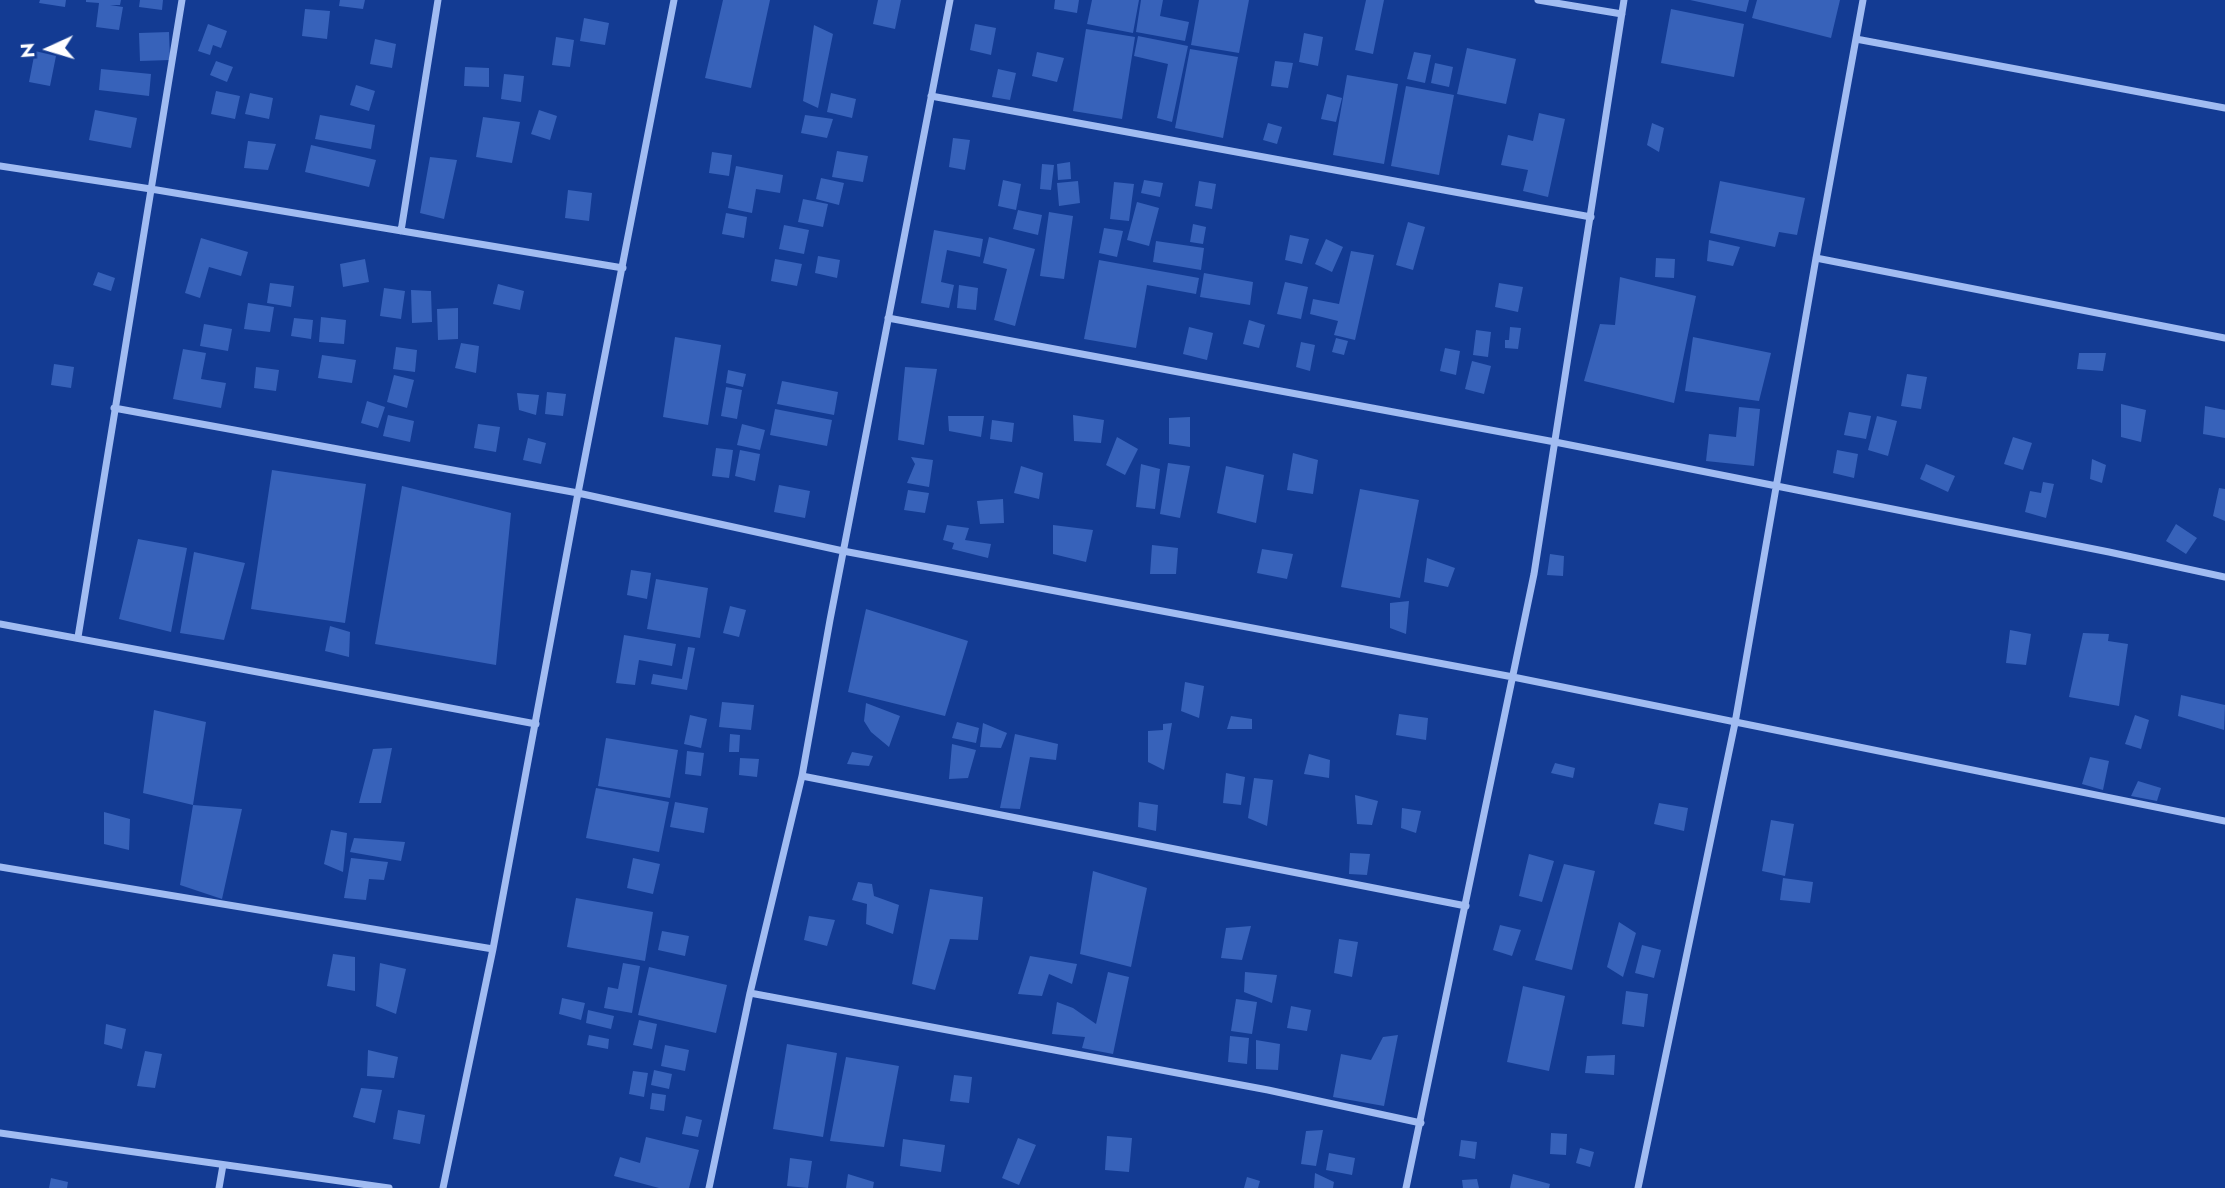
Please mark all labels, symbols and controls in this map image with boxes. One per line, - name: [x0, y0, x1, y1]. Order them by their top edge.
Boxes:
- north arrow: [14, 14, 84, 84]
- text: N: [14, 42, 42, 59]

